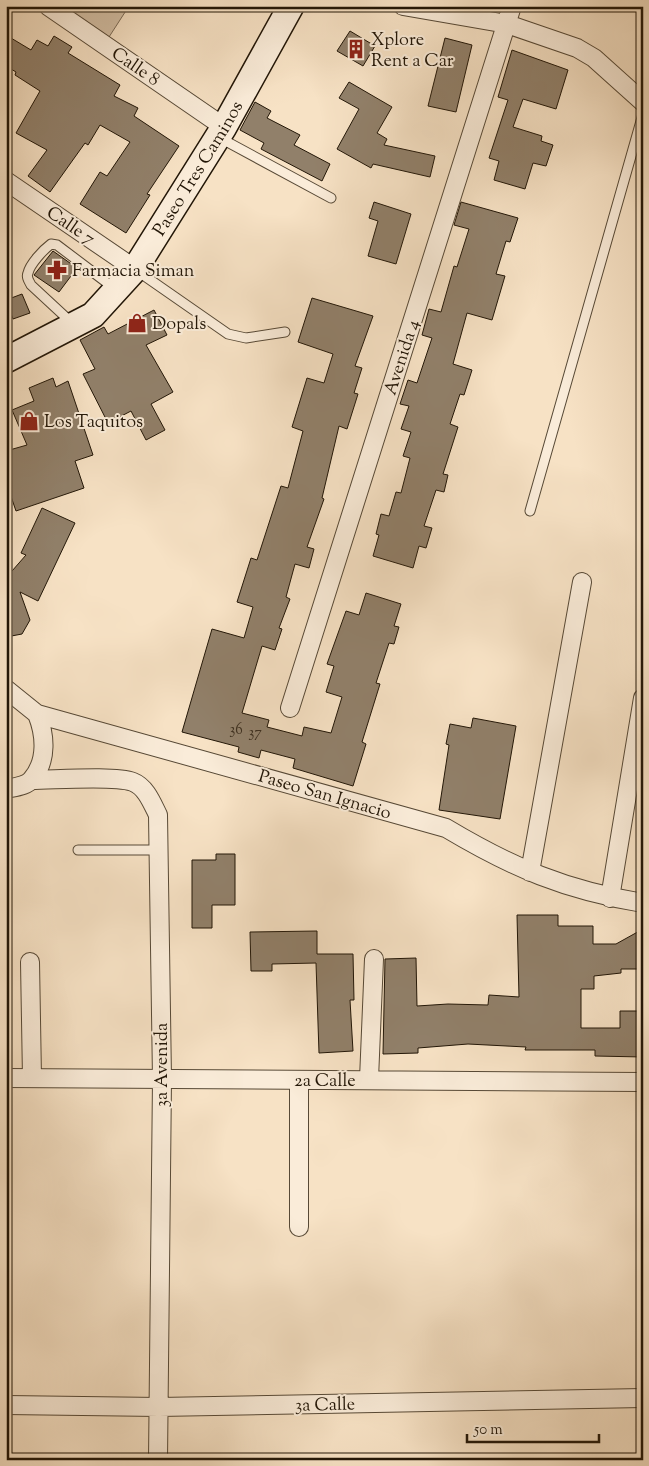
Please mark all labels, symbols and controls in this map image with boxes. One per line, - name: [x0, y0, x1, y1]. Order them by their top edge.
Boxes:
- place label: Xplore Rent a Car: [371, 28, 454, 75]
- building icon: Xplore Rent a Car: [345, 38, 367, 60]
- street label: Calle 8: [105, 42, 164, 93]
- street label: Paseo Tres Caminos: [148, 97, 251, 242]
- street label: Calle 7: [40, 201, 99, 252]
- pharmacy icon: Farmacia Siman: [46, 259, 68, 281]
- place label: Farmacia Siman: [72, 259, 195, 285]
- shop icon: Dopals: [126, 312, 148, 334]
- place label: Dopals: [152, 312, 206, 338]
- street label: Avenida 4: [378, 317, 427, 399]
- shop icon: Los Taquitos: [18, 410, 40, 432]
- place label: Los Taquitos: [44, 410, 143, 436]
- house number: 36: [229, 720, 243, 741]
- house number: 37: [248, 723, 262, 744]
- street label: Paseo San Ignacio: [255, 765, 394, 827]
- street label: 3a Avenida: [150, 1023, 176, 1107]
- street label: 2a Calle: [294, 1069, 356, 1095]
- street label: 3a Calle: [295, 1392, 355, 1420]
- scale bar: [467, 1411, 599, 1443]
- text: 50 m: [473, 1420, 503, 1441]

